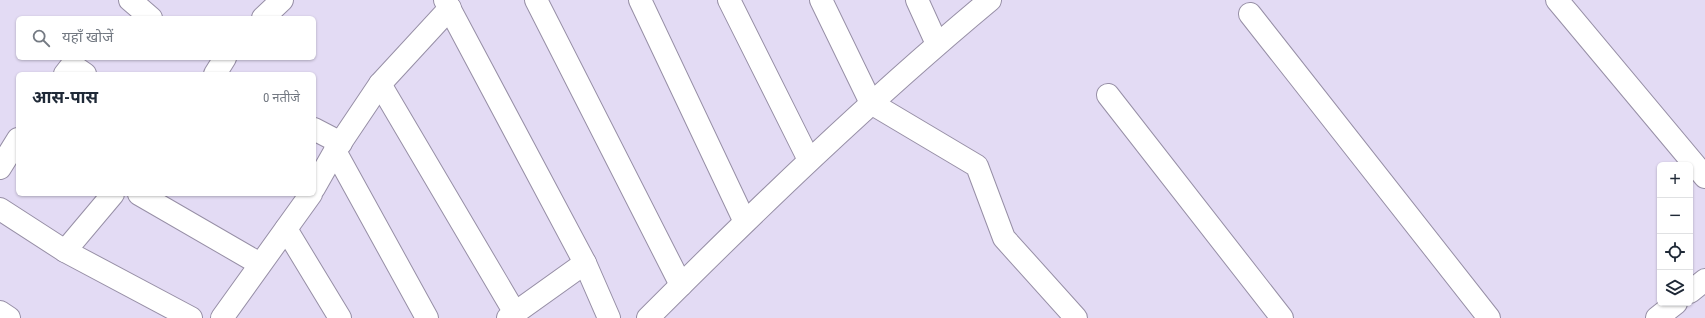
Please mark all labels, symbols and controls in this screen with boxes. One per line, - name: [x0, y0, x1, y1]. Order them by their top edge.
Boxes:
- search box: [16, 16, 316, 60]
- icon: search: [30, 27, 52, 49]
- text: यहाँ खोजें: [62, 28, 113, 46]
- text: आस-पास: [32, 87, 98, 107]
- text: 0 नतीजे: [263, 90, 300, 105]
- map controls: [1657, 162, 1693, 306]
- button: +: [1657, 162, 1693, 198]
- button: −: [1657, 198, 1693, 234]
- button: locate: [1657, 234, 1693, 270]
- button: layers: [1657, 270, 1693, 306]

